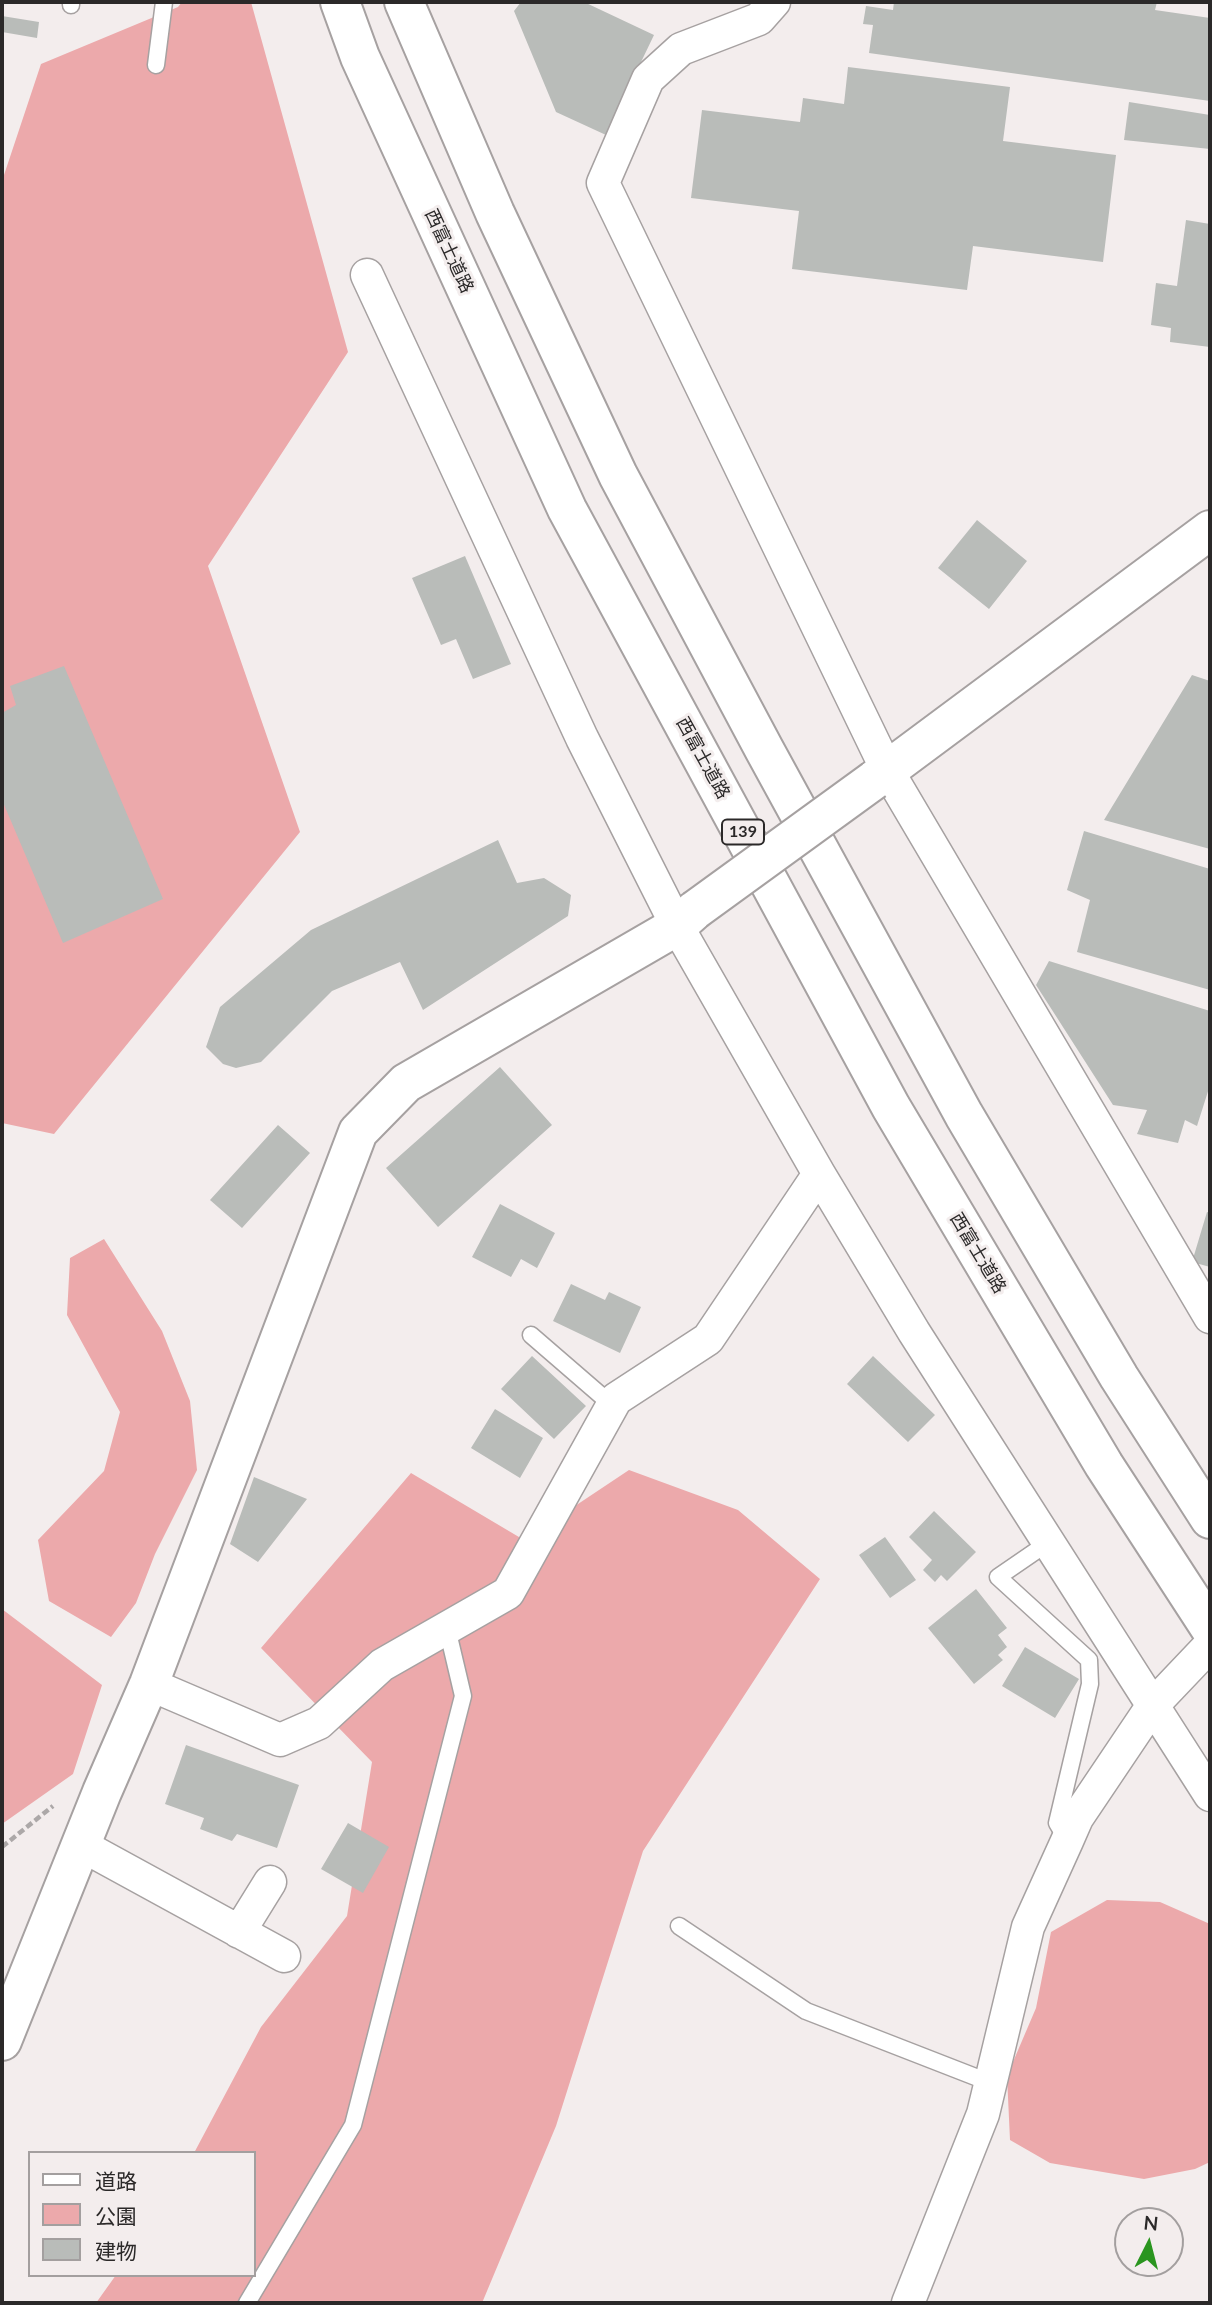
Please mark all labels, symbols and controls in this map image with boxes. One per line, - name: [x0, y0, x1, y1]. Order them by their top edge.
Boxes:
- street label: 西富士道路: [420, 206, 478, 296]
- street label: 西富士道路: [672, 713, 734, 803]
- road number: 139: [722, 820, 764, 845]
- street label: 西富士道路: [946, 1209, 1010, 1297]
- legend: [28, 2151, 256, 2277]
- text: 道路: [95, 2168, 137, 2193]
- text: 公園: [95, 2203, 137, 2228]
- north arrow: [1114, 2207, 1184, 2277]
- text: N: [1143, 2210, 1160, 2235]
- text: 建物: [95, 2238, 137, 2263]

